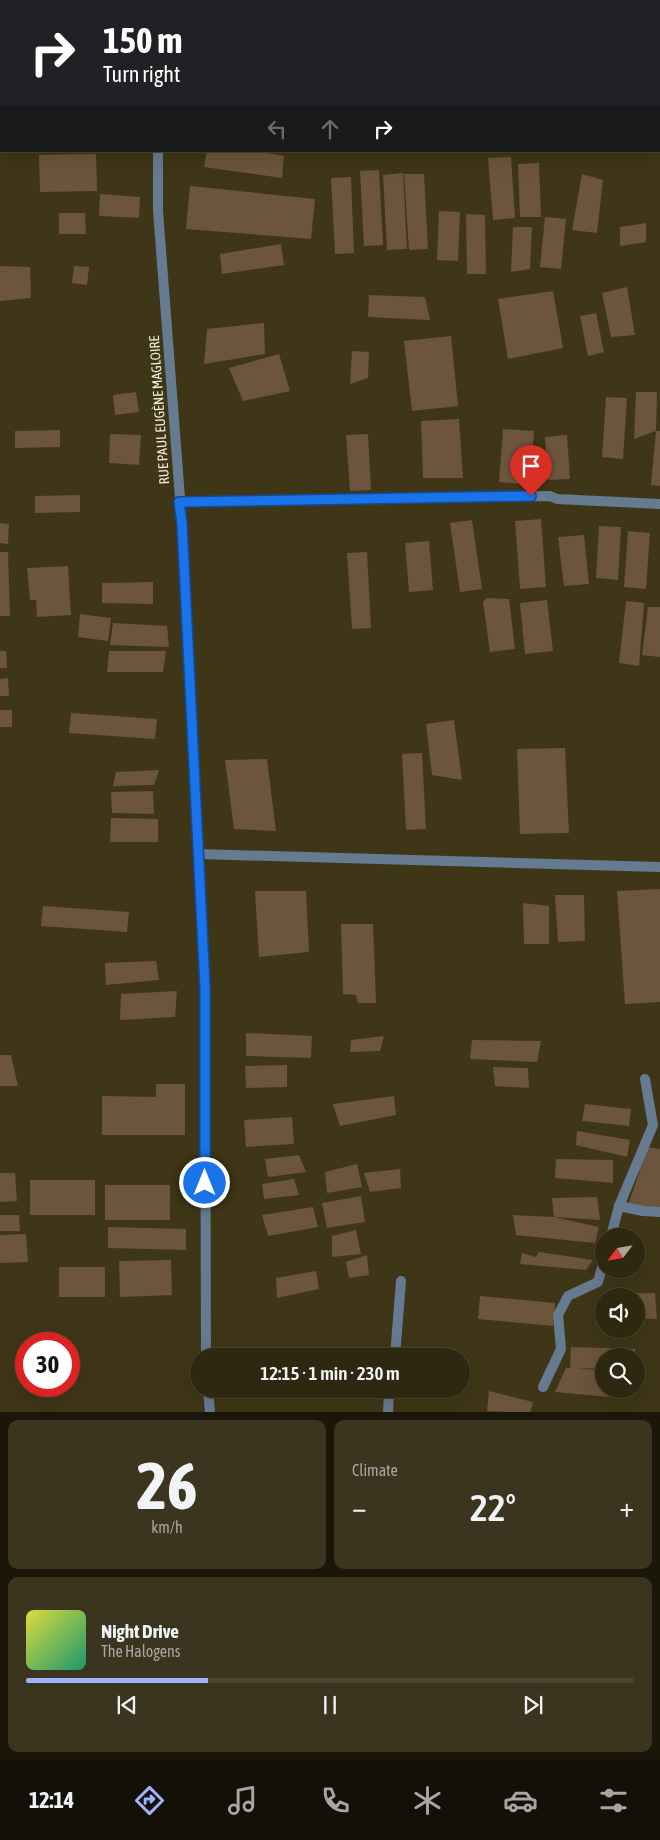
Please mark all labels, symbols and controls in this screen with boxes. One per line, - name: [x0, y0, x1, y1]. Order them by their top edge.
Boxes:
- icon: right: [20, 20, 85, 85]
- text: 150 m: [103, 20, 182, 60]
- text: Turn right: [103, 61, 180, 87]
- icon: left: [263, 115, 291, 143]
- icon: ahead: [316, 115, 344, 143]
- icon: right: [369, 115, 397, 143]
- street label: RUE PAUL EUGÈNE MAGLOIRE: [146, 335, 172, 485]
- pin: [510, 445, 552, 496]
- icon: arrive: [517, 452, 545, 480]
- position arrow: [178, 1156, 230, 1208]
- north arrow: [595, 1228, 645, 1278]
- map controls: [595, 1228, 645, 1398]
- button: sound: [595, 1288, 645, 1338]
- speed limit sign: 30: [15, 1332, 80, 1397]
- button: search: [595, 1348, 645, 1398]
- text: 12:15 · 1 min · 230 m: [260, 1362, 400, 1384]
- text: 26: [136, 1448, 198, 1523]
- text: Climate: [352, 1461, 398, 1479]
- text: 22°: [470, 1486, 516, 1529]
- text: −: [352, 1491, 367, 1523]
- text: +: [619, 1491, 634, 1523]
- text: km/h: [151, 1518, 183, 1536]
- text: Night Drive: [101, 1620, 179, 1642]
- text: The Halogens: [101, 1642, 181, 1660]
- icon: previous: [113, 1691, 141, 1719]
- icon: pause: [316, 1691, 344, 1719]
- icon: next: [519, 1691, 547, 1719]
- icon: directions: [132, 1783, 167, 1818]
- icon: music: [225, 1783, 260, 1818]
- icon: phone: [318, 1783, 353, 1818]
- icon: climate: [410, 1783, 445, 1818]
- icon: car: [503, 1783, 538, 1818]
- icon: filters: [596, 1783, 631, 1818]
- text: 12:14: [29, 1787, 74, 1813]

